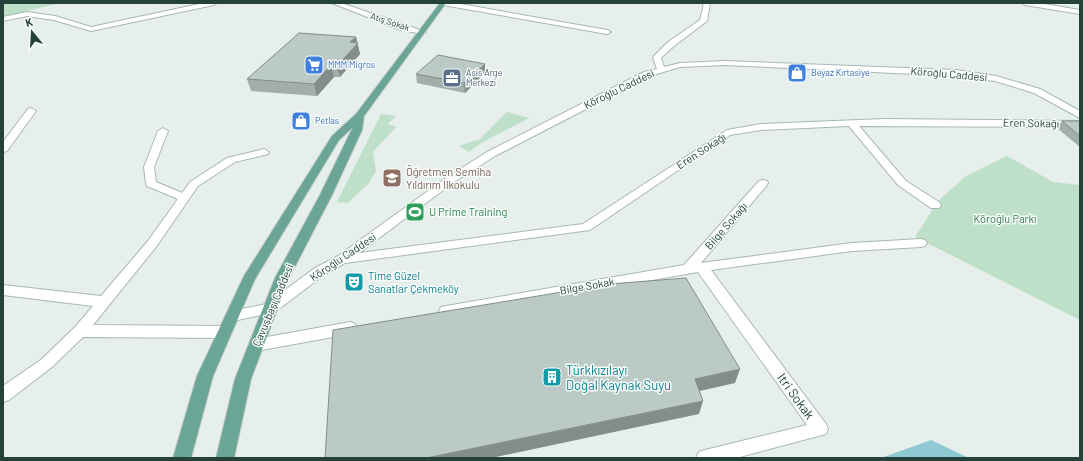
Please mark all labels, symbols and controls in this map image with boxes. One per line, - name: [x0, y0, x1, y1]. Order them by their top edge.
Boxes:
- street label: Atış Sokak: [369, 10, 412, 33]
- north arrow: [12, 12, 52, 52]
- text: K: [23, 15, 34, 29]
- supermarket icon: MMM Migros: [303, 54, 325, 76]
- place label: MMM Migros: [328, 59, 375, 70]
- shop icon: Beyaz Kırtasiye: [786, 62, 808, 84]
- street label: Köroğlu Caddesi: [910, 64, 988, 83]
- street label: Köroğlu Caddesi: [581, 66, 656, 111]
- office icon: Asis Arge Merkezi: [441, 67, 463, 89]
- place label: Asis Arge Merkezi: [466, 67, 503, 88]
- place label: Beyaz Kırtasiye: [811, 67, 870, 78]
- shop icon: Petlas: [290, 110, 312, 132]
- place label: Petlas: [315, 115, 339, 126]
- street label: Eren Sokağı: [1003, 116, 1059, 129]
- street label: Eren Sokağı: [674, 130, 728, 171]
- place label: Öğretmen Semiha Yıldırım İlkokulu: [406, 164, 491, 191]
- school or university icon: Öğretmen Semiha Yıldırım İlkokulu: [381, 167, 403, 189]
- street label: Bilge Sokağı: [702, 200, 750, 252]
- sports icon: U Prime Training: [404, 201, 426, 223]
- place label: U Prime Training: [429, 205, 507, 218]
- park label: Köroğlu Parkı: [974, 212, 1036, 225]
- street label: Köroğlu Caddesi: [307, 230, 378, 284]
- street label: Çavuşbaşı Caddesi: [249, 262, 296, 348]
- place label: Time Güzel Sanatlar Çekmeköy: [368, 269, 459, 295]
- theatre icon: Time Güzel Sanatlar Çekmeköy: [343, 271, 365, 293]
- street label: Bilge Sokak: [559, 274, 616, 297]
- place label: Türkkızılayı Doğal Kaynak Suyu: [566, 362, 671, 393]
- building icon: Türkkızılayı Doğal Kaynak Suyu: [541, 366, 563, 388]
- street label: Itri Sokak: [774, 370, 818, 423]

